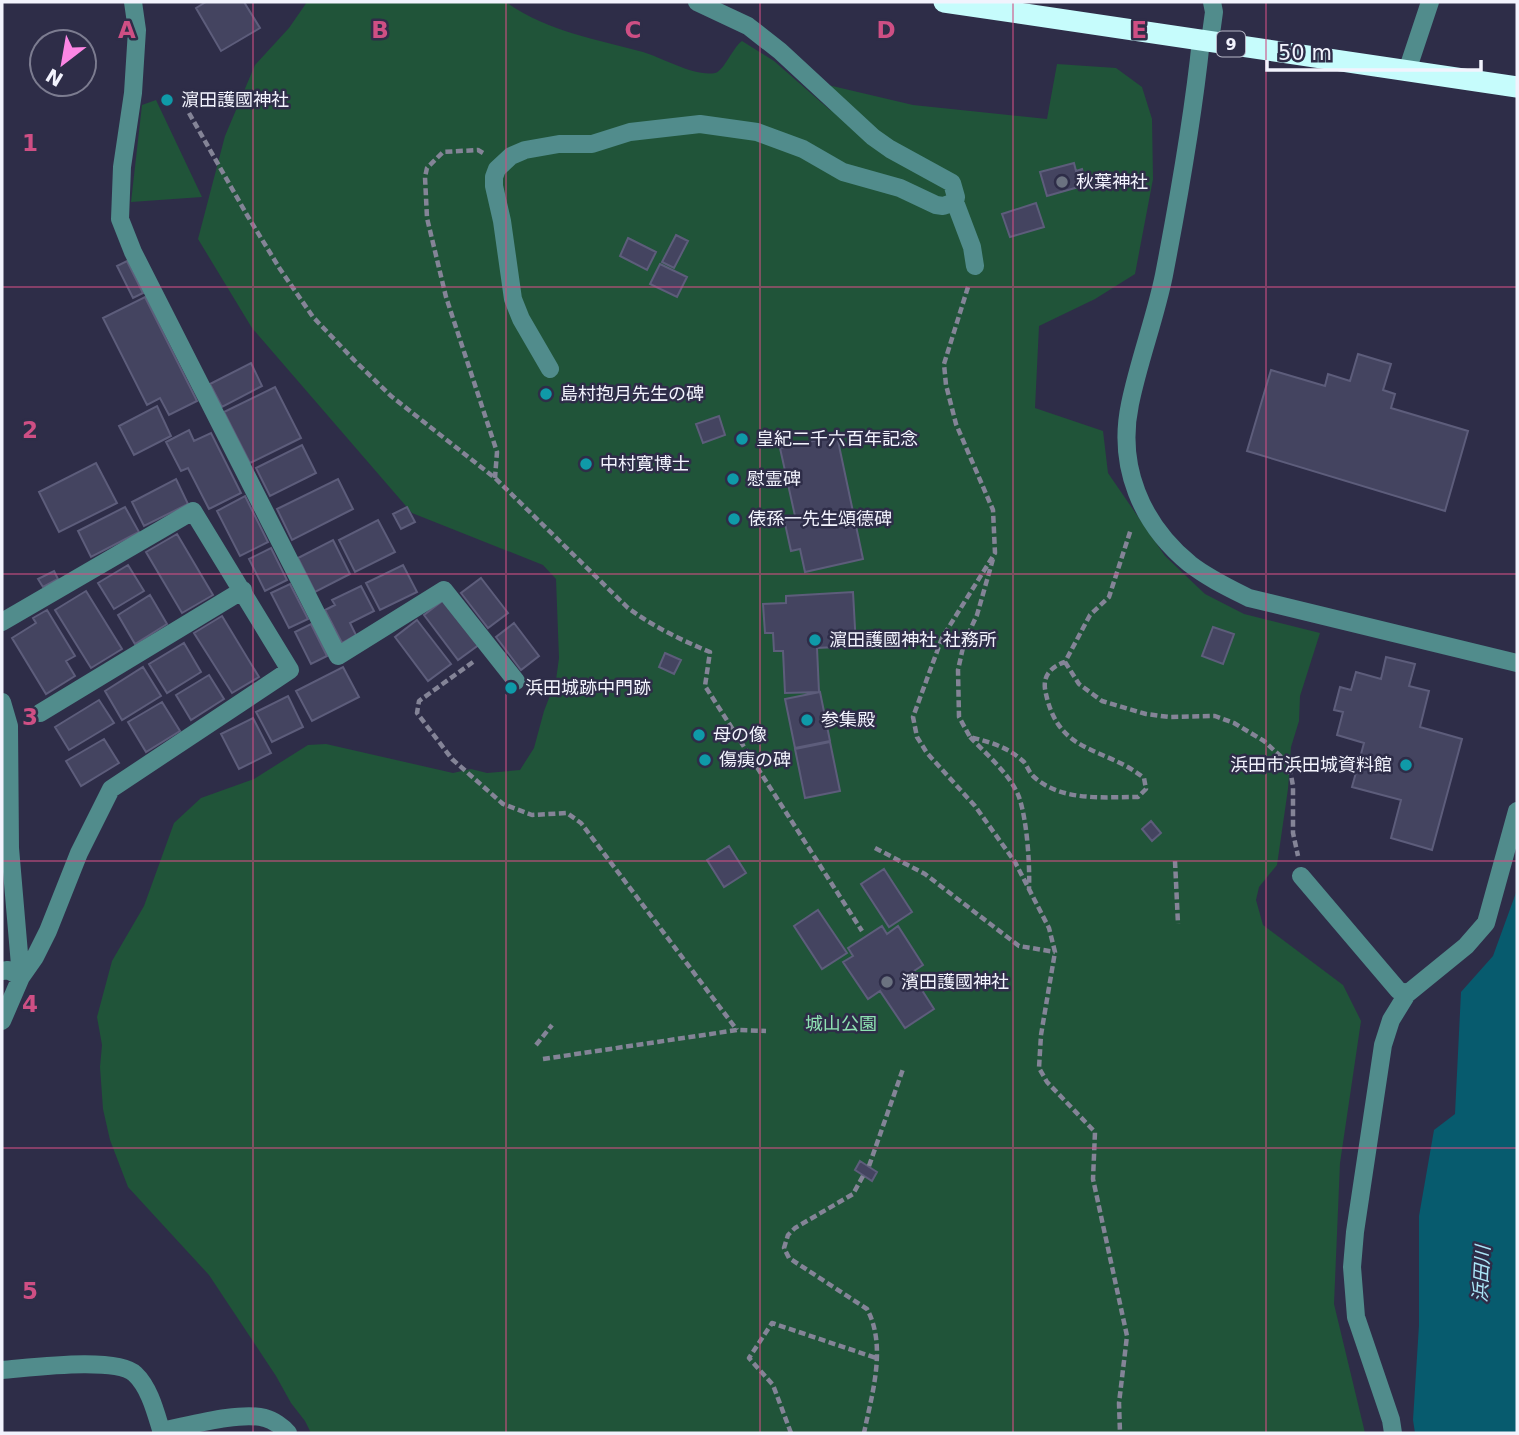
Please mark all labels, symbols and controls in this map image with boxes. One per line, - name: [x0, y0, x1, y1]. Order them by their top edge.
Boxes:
- text: A: [118, 17, 136, 43]
- text: B: [371, 17, 389, 43]
- text: C: [625, 17, 641, 43]
- text: D: [876, 17, 896, 43]
- text: E: [1131, 17, 1147, 43]
- north arrow: [28, 28, 98, 98]
- scale bar: [1267, 28, 1480, 72]
- road number: 9: [1217, 32, 1245, 56]
- text: 50 m: [1278, 41, 1332, 65]
- text: N: [42, 64, 67, 91]
- place label: 濵田護國神社: [181, 89, 289, 110]
- marker: 濵田護國神社: [159, 92, 175, 108]
- text: 1: [22, 130, 38, 156]
- place label: 秋葉神社: [1076, 171, 1148, 192]
- marker: 秋葉神社: [1054, 174, 1070, 190]
- place label: 島村抱月先生の碑: [560, 383, 704, 404]
- marker: 島村抱月先生の碑: [538, 386, 554, 402]
- text: 2: [22, 417, 38, 443]
- place label: 皇紀二千六百年記念: [756, 428, 918, 449]
- marker: 皇紀二千六百年記念: [734, 431, 750, 447]
- place label: 中村寛博士: [600, 453, 690, 474]
- marker: 中村寛博士: [578, 456, 594, 472]
- place label: 慰霊碑: [747, 468, 801, 489]
- marker: 慰霊碑: [725, 471, 741, 487]
- place label: 俵孫一先生頌德碑: [748, 508, 892, 529]
- marker: 俵孫一先生頌德碑: [726, 511, 742, 527]
- place label: 濵田護國神社 社務所: [829, 629, 997, 650]
- marker: 濵田護國神社 社務所: [807, 632, 823, 648]
- place label: 浜田城跡中門跡: [525, 677, 651, 698]
- marker: 浜田城跡中門跡: [503, 680, 519, 696]
- text: 3: [22, 704, 38, 730]
- place label: 参集殿: [821, 709, 875, 730]
- marker: 参集殿: [799, 712, 815, 728]
- place label: 母の像: [713, 724, 767, 745]
- marker: 母の像: [691, 727, 707, 743]
- place label: 傷痍の碑: [719, 749, 791, 770]
- marker: 傷痍の碑: [697, 752, 713, 768]
- place label: 浜田市浜田城資料館: [1230, 754, 1392, 775]
- marker: 浜田市浜田城資料館: [1398, 757, 1414, 773]
- place label: 濱田護國神社: [901, 971, 1009, 992]
- marker: 濱田護國神社: [879, 974, 895, 990]
- text: 4: [22, 991, 38, 1017]
- park label: 城山公園: [805, 1013, 877, 1034]
- water label: 浜田川: [1469, 1243, 1494, 1303]
- text: 5: [22, 1278, 38, 1304]

